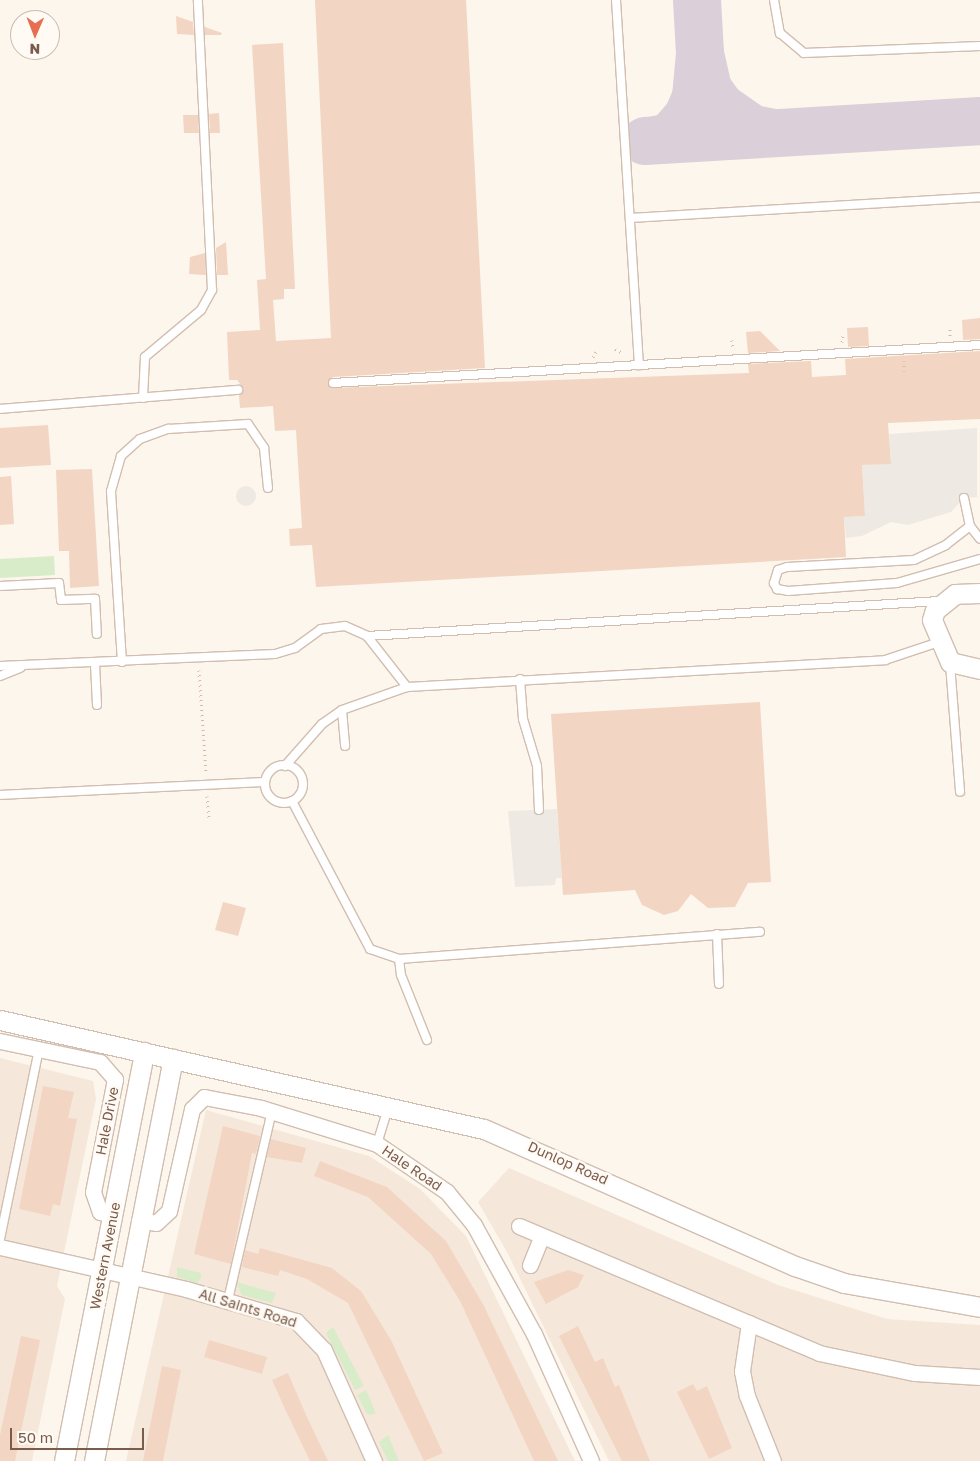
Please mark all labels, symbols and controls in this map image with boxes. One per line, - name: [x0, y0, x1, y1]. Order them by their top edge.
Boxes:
- north arrow: [10, 10, 60, 60]
- text: N: [29, 41, 40, 58]
- street label: Hale Drive: [92, 1085, 122, 1157]
- street label: Dunlop Road: [525, 1138, 611, 1188]
- street label: Hale Road: [379, 1142, 445, 1194]
- street label: Western Avenue: [86, 1201, 124, 1311]
- street label: All Saints Road: [197, 1285, 299, 1331]
- scale bar: [12, 1418, 146, 1450]
- text: 50 m: [18, 1428, 53, 1446]

